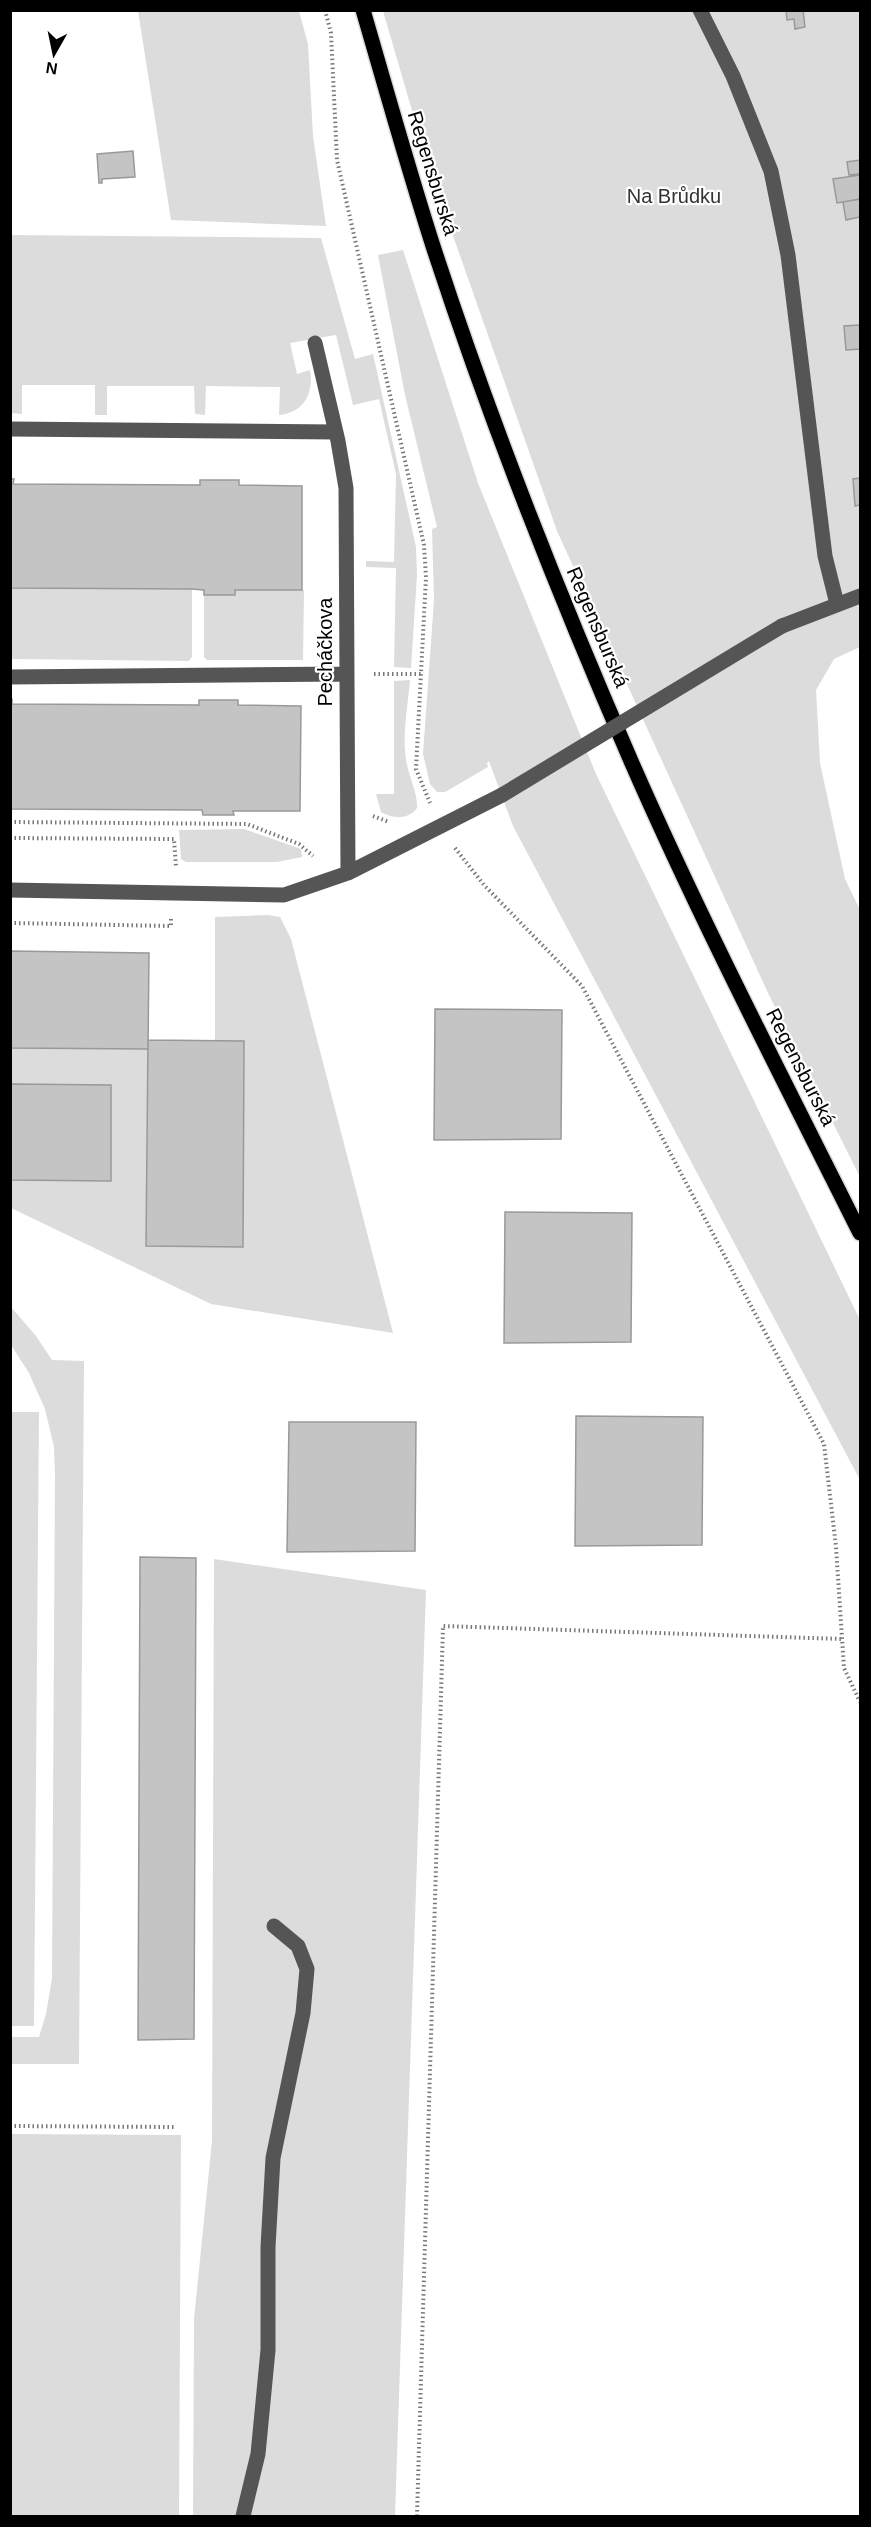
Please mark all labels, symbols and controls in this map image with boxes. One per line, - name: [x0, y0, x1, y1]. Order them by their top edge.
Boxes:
- north arrow: [24, 24, 84, 84]
- text: N: [45, 59, 59, 78]
- street label: Regensburská: [404, 108, 463, 239]
- park label: Na Brůdku: [627, 185, 721, 207]
- street label: Regensburská: [563, 563, 634, 691]
- street label: Pecháčkova: [314, 597, 336, 706]
- street label: Regensburská: [762, 1005, 840, 1130]

